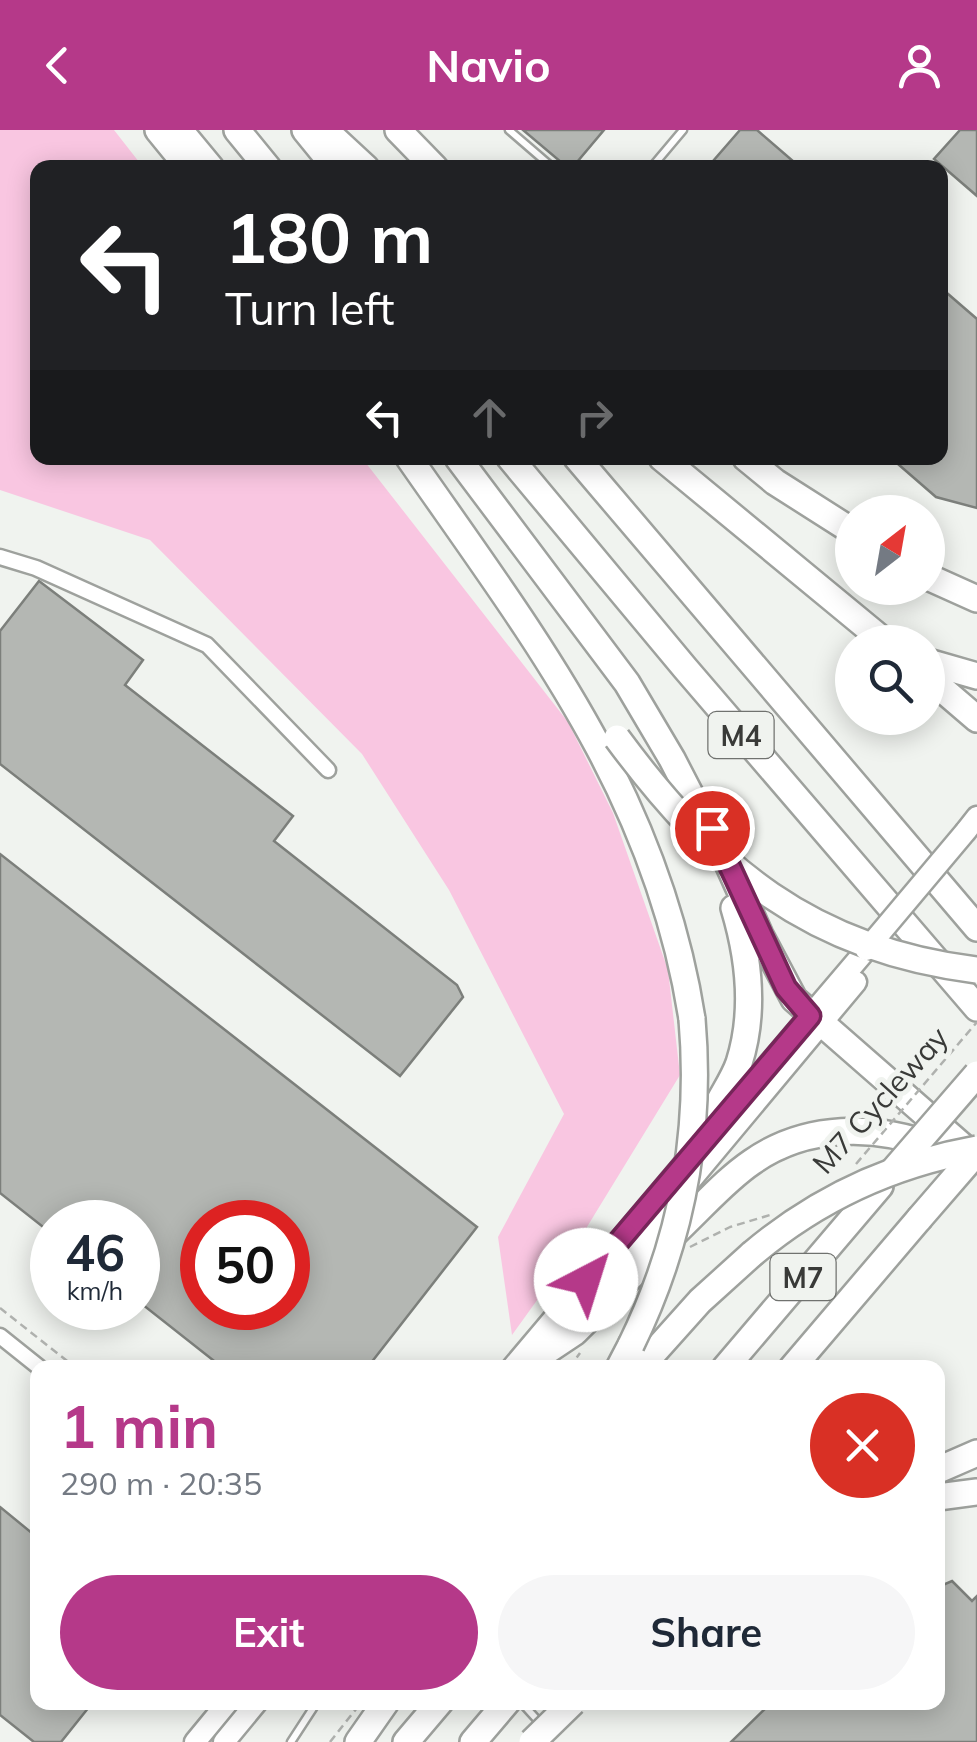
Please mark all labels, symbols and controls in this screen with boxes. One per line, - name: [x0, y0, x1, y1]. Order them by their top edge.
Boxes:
- text: Navio: [426, 37, 551, 93]
- icon: back: [30, 38, 85, 93]
- icon: person: [892, 38, 947, 93]
- text: 180 m: [225, 193, 433, 281]
- icon: left: [60, 200, 190, 330]
- text: Turn left: [225, 280, 394, 336]
- icon: left: [357, 390, 412, 445]
- icon: ahead: [462, 390, 517, 445]
- icon: right: [567, 390, 622, 445]
- north arrow: [835, 495, 945, 605]
- map controls: [835, 495, 945, 735]
- button: search: [835, 625, 945, 735]
- road number: M4: [708, 712, 774, 758]
- pin: [670, 786, 755, 871]
- icon: arrive: [685, 801, 740, 856]
- street label: M7 Cycleway: [804, 1019, 956, 1181]
- speed limit sign: 50: [180, 1200, 310, 1330]
- text: 46: [65, 1221, 125, 1284]
- position arrow: [534, 1228, 638, 1332]
- road number: M7: [770, 1254, 836, 1300]
- text: km/h: [67, 1275, 123, 1306]
- text: 1 min: [60, 1388, 218, 1463]
- button: close: [810, 1393, 915, 1498]
- text: 290 m · 20:35: [60, 1463, 262, 1503]
- button: Exit: [60, 1575, 478, 1690]
- button: Share: [498, 1575, 915, 1690]

